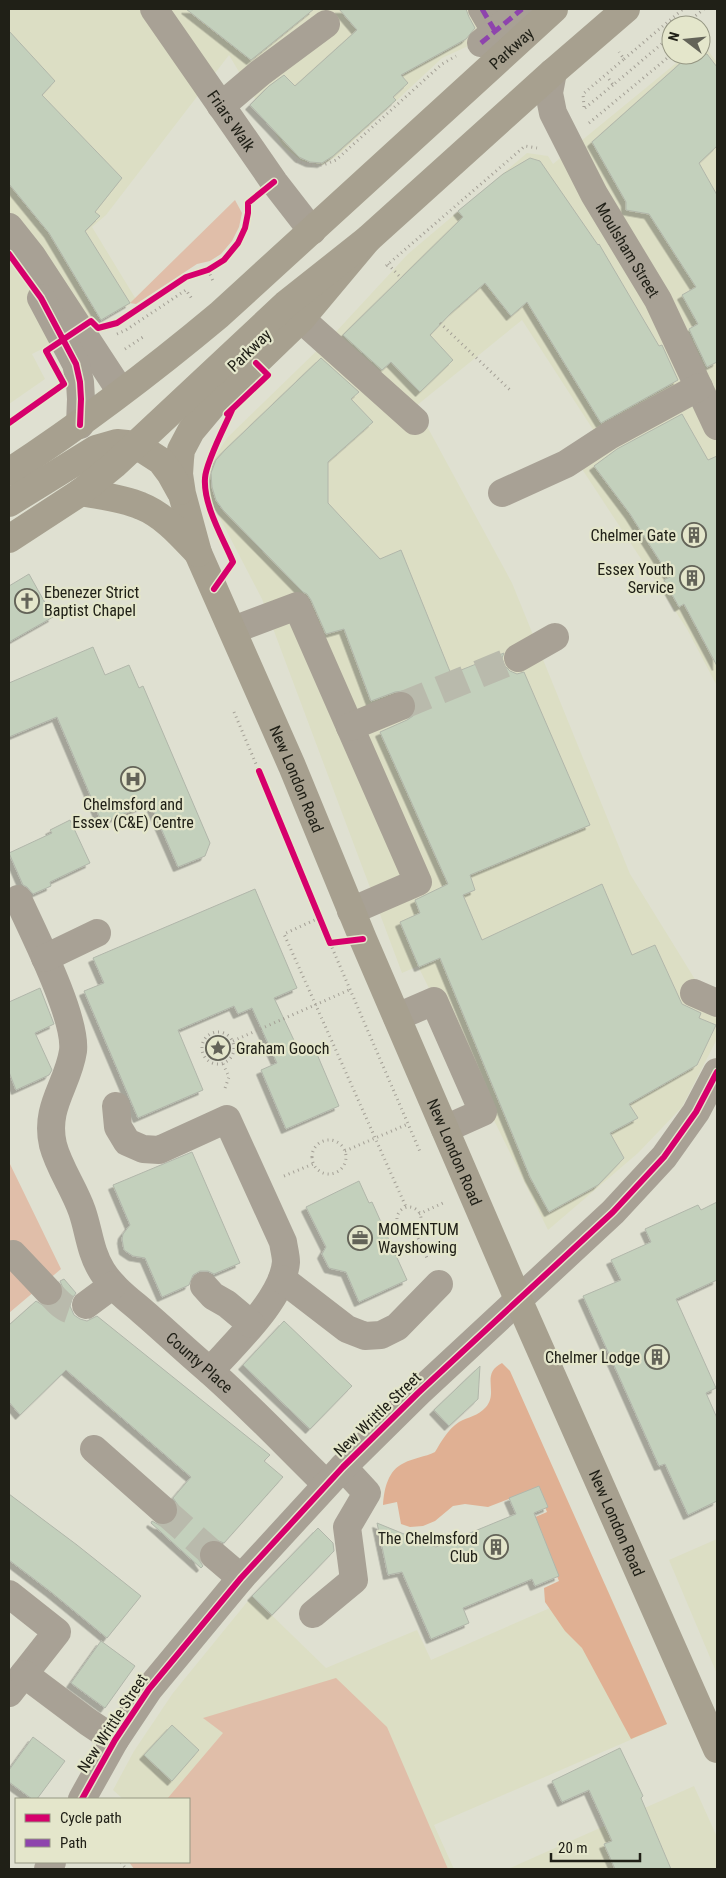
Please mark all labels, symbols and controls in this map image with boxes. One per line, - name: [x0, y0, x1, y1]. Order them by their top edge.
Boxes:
- north arrow: [661, 15, 711, 65]
- street label: Parkway: [485, 23, 538, 73]
- text: N: [665, 30, 682, 43]
- street label: Friars Walk: [203, 87, 259, 156]
- street label: Moulsham Street: [591, 199, 663, 301]
- street label: Parkway: [224, 325, 275, 376]
- building icon: Chelmer Gate: [681, 522, 707, 548]
- place label: Chelmer Gate: [591, 526, 676, 545]
- place label: Essex Youth Service: [597, 560, 674, 597]
- building icon: Essex Youth Service: [679, 565, 705, 591]
- place label: Ebenezer Strict Baptist Chapel: [44, 583, 140, 620]
- church icon: Ebenezer Strict Baptist Chapel: [14, 588, 40, 614]
- street label: New London Road: [265, 723, 327, 835]
- hospital icon: Chelmsford and Essex (C&E) Centre: [120, 766, 146, 792]
- place label: Chelmsford and Essex (C&E) Centre: [72, 795, 194, 832]
- place icon: Graham Gooch: [205, 1035, 231, 1061]
- place label: Graham Gooch: [236, 1039, 329, 1058]
- street label: New London Road: [423, 1096, 486, 1208]
- place label: MOMENTUM Wayshowing: [378, 1220, 459, 1257]
- office icon: MOMENTUM Wayshowing: [347, 1225, 373, 1251]
- street label: County Place: [162, 1328, 237, 1397]
- building icon: Chelmer Lodge: [644, 1344, 670, 1370]
- place label: Chelmer Lodge: [545, 1348, 640, 1367]
- street label: New Writtle Street: [330, 1368, 425, 1461]
- street label: New London Road: [585, 1467, 648, 1579]
- place label: The Chelmsford Club: [378, 1529, 478, 1566]
- building icon: The Chelmsford Club: [483, 1534, 509, 1560]
- street label: New Writtle Street: [73, 1670, 152, 1776]
- legend: [15, 1798, 190, 1863]
- text: Cycle path: [60, 1809, 122, 1827]
- scale bar: [551, 1830, 640, 1862]
- text: Path: [60, 1834, 87, 1852]
- text: 20 m: [558, 1839, 588, 1857]

